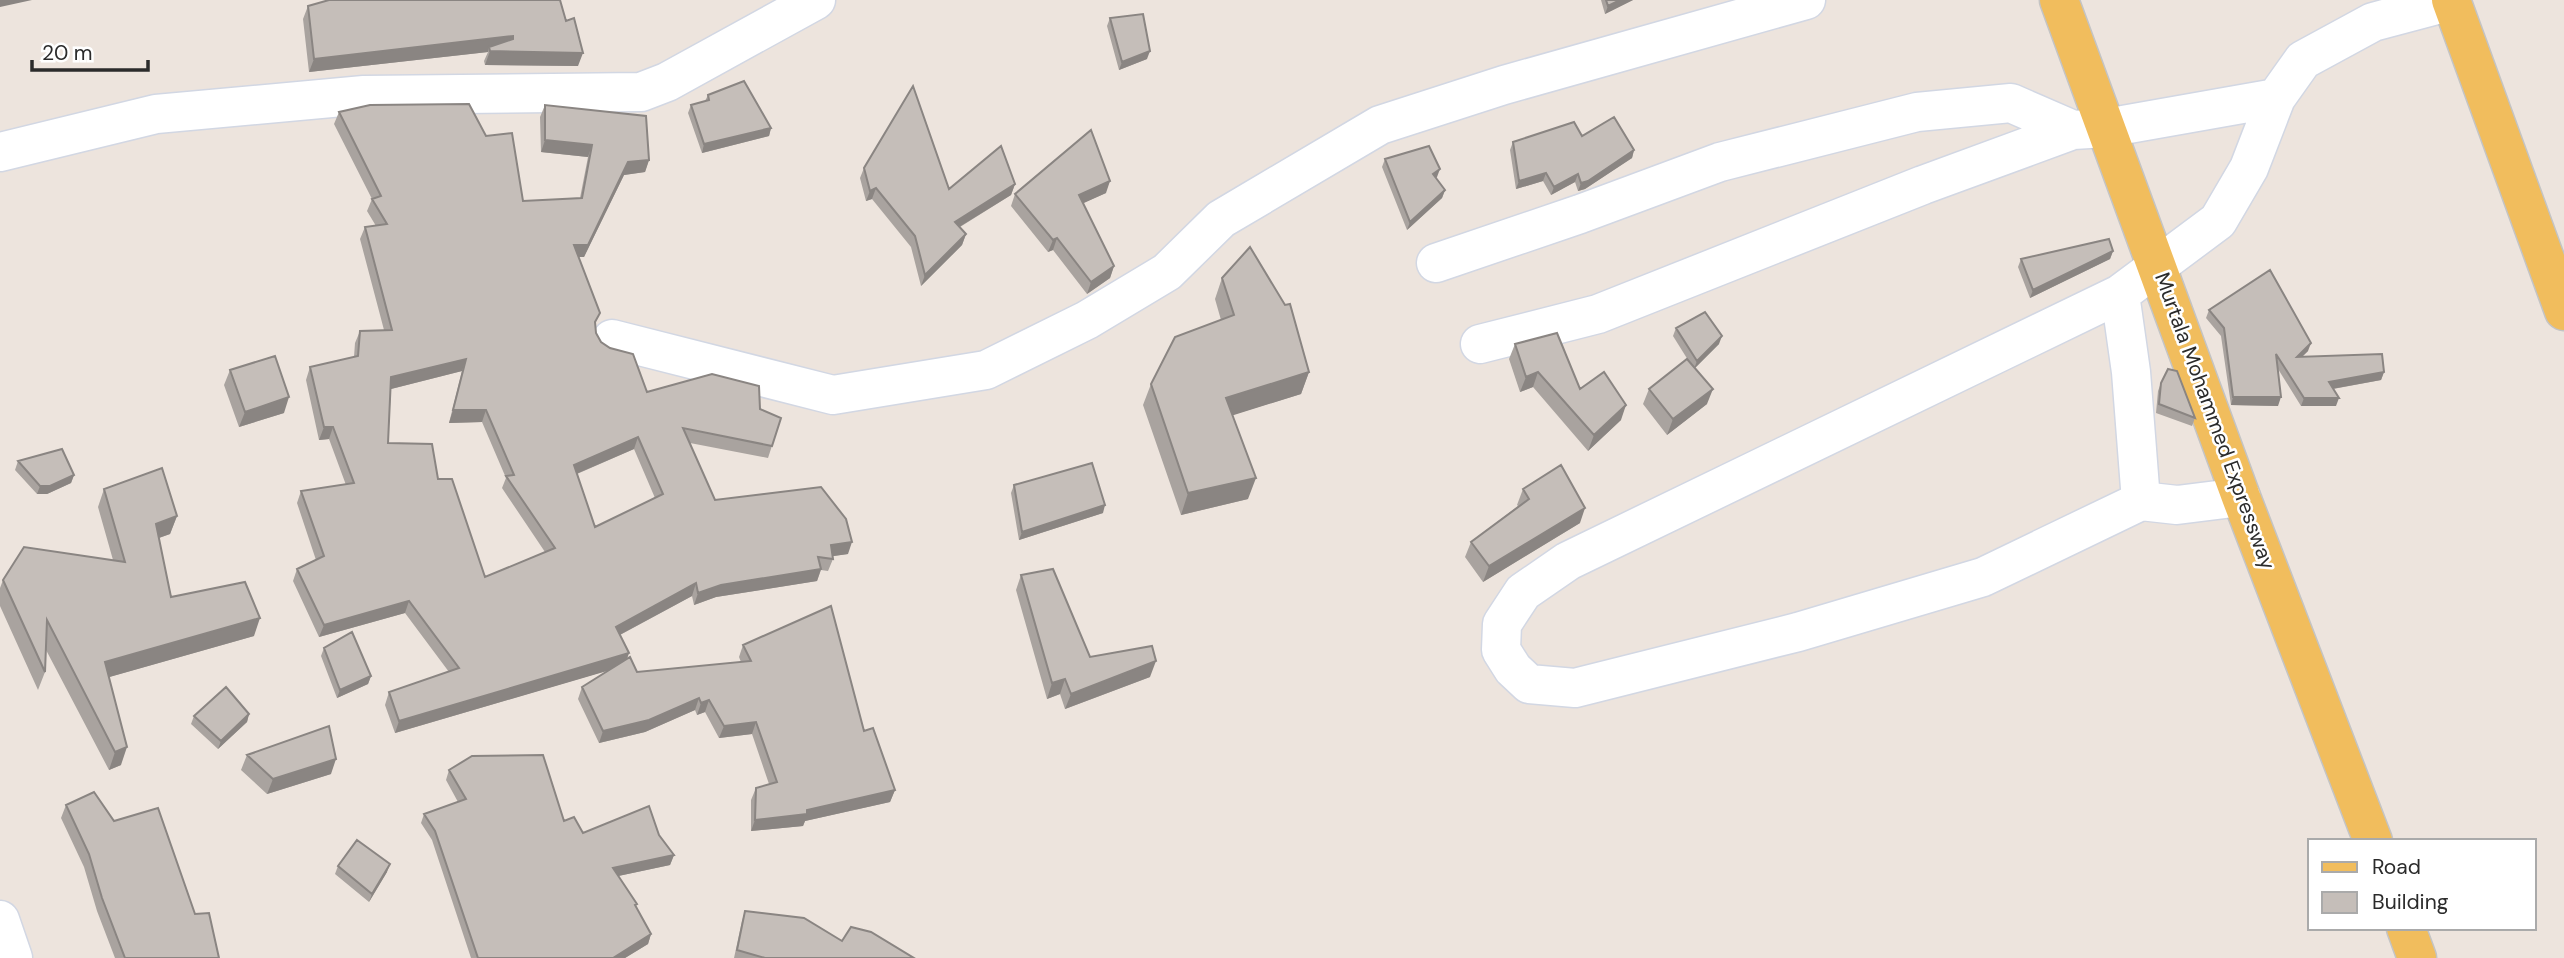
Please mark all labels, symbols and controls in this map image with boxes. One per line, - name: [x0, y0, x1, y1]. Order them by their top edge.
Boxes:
- scale bar: [32, 28, 147, 72]
- text: 20 m: [42, 39, 93, 67]
- street label: Murtala Mohammed Expressway: [2148, 269, 2282, 574]
- legend: [2308, 839, 2536, 930]
- text: Road: [2372, 853, 2421, 881]
- text: Building: [2372, 888, 2449, 916]

